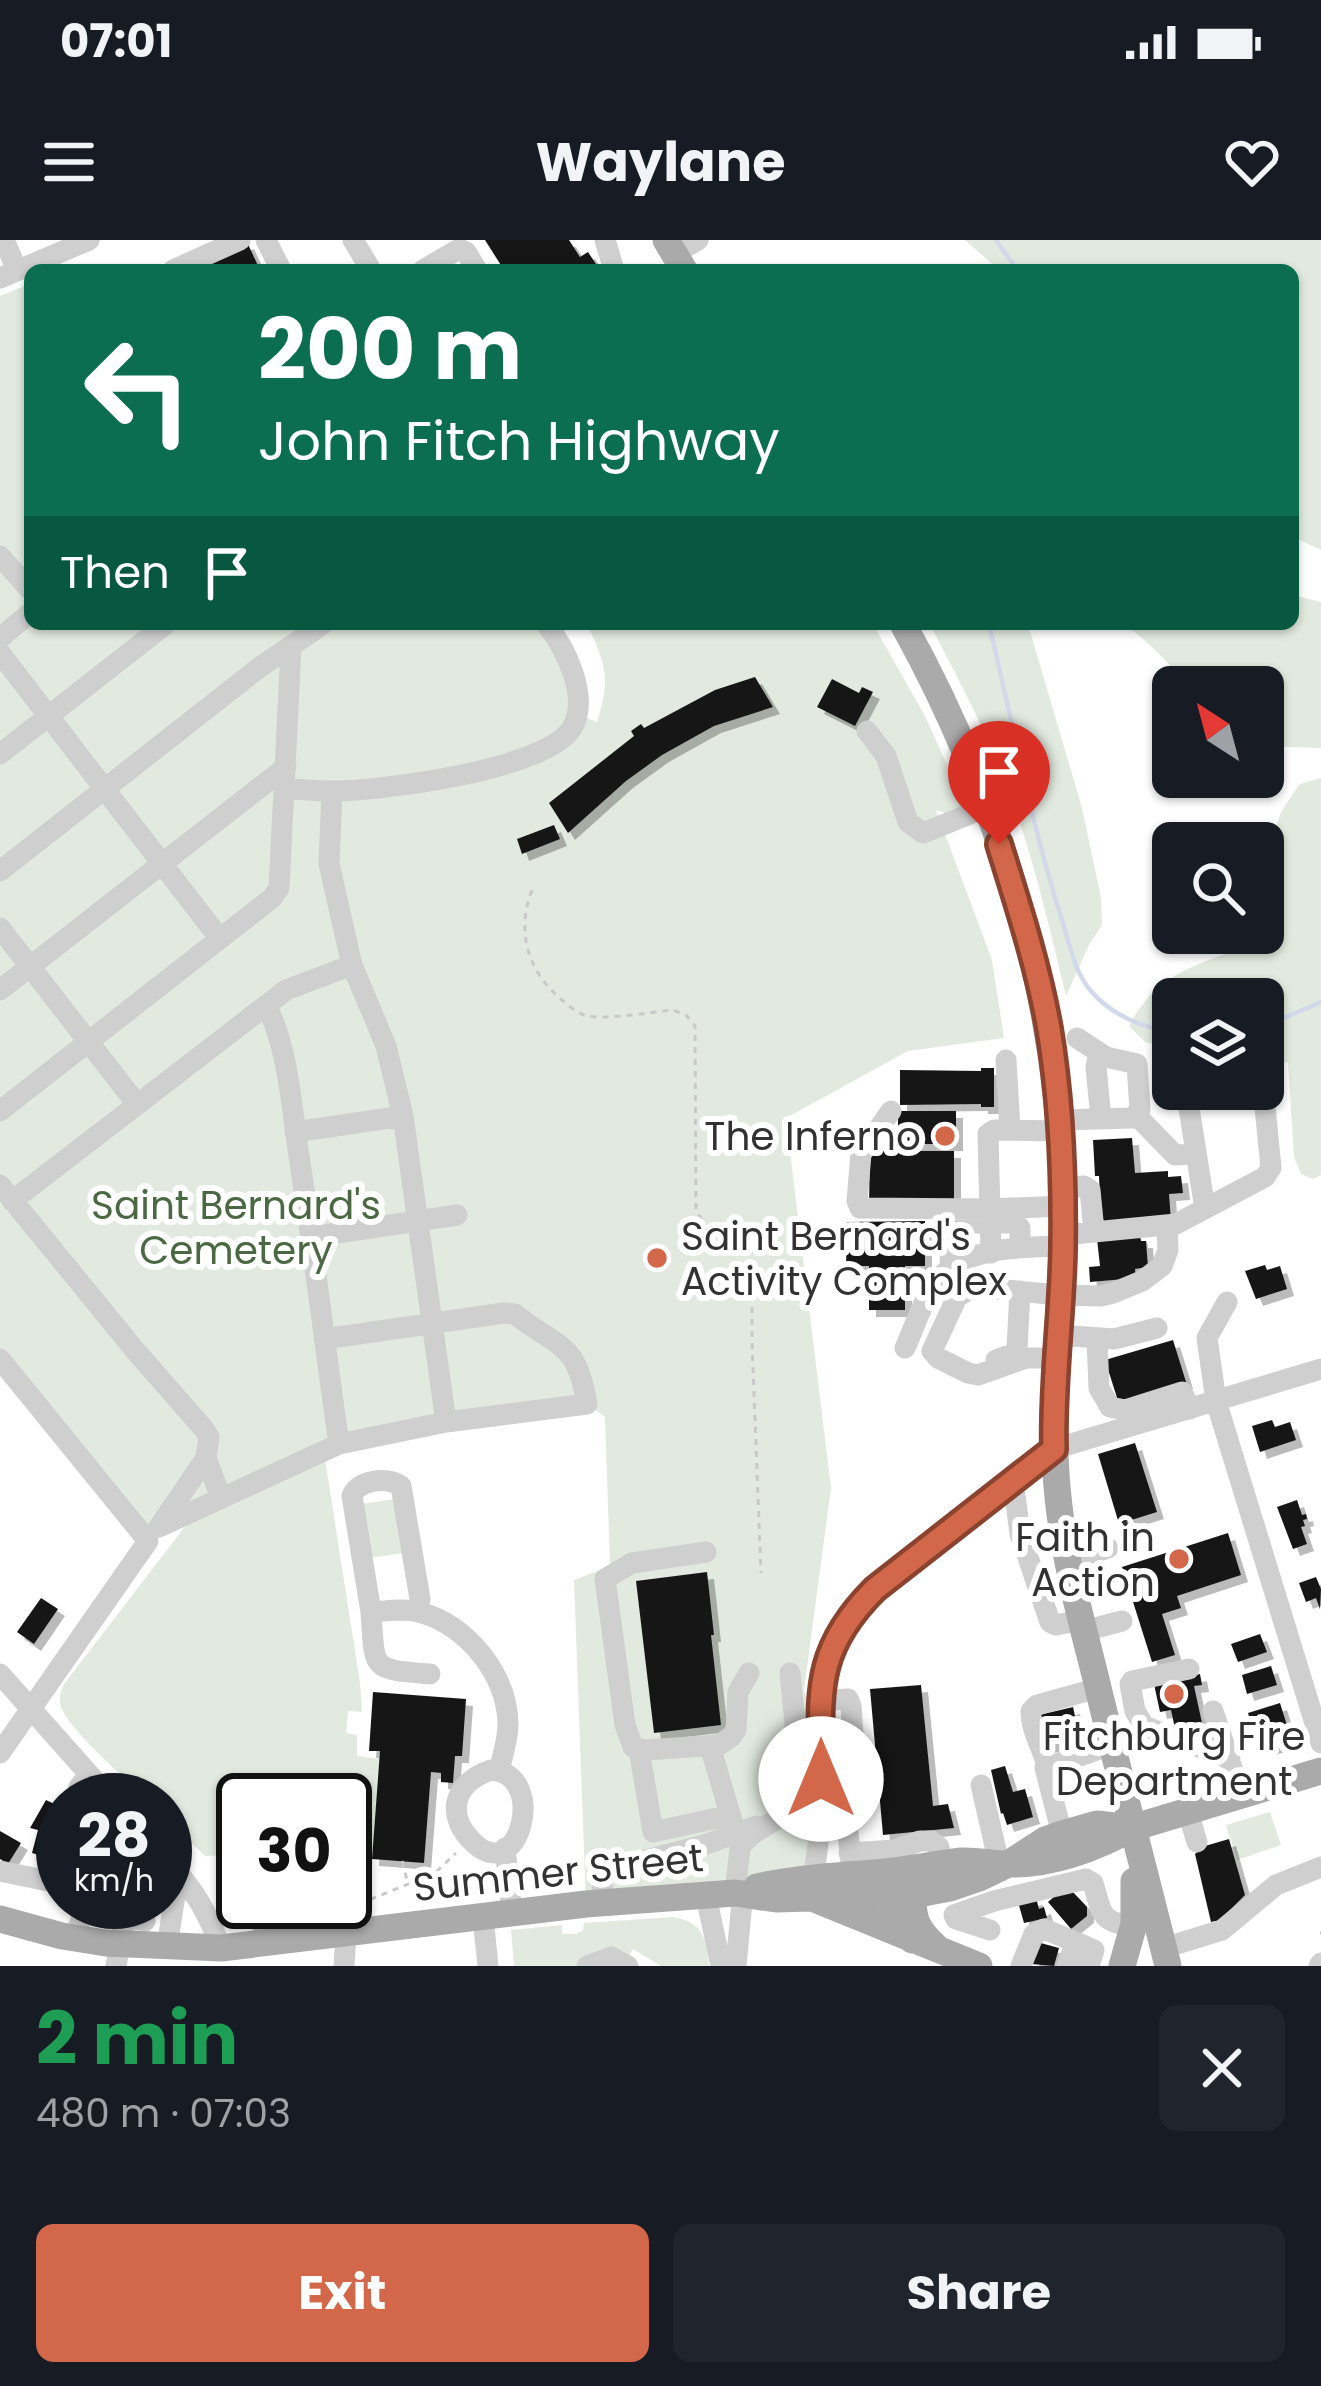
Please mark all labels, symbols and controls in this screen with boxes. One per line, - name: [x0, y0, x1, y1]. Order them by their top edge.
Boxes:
- text: 07:01: [60, 10, 172, 73]
- text: Waylane: [536, 124, 785, 200]
- icon: menu: [36, 129, 102, 195]
- icon: heart: [1219, 129, 1285, 195]
- text: 200 m: [258, 291, 522, 408]
- icon: left: [60, 312, 216, 468]
- text: John Fitch Highway: [258, 403, 780, 479]
- icon: arrive: [194, 540, 260, 606]
- text: Then: [60, 541, 170, 604]
- north arrow: [1152, 666, 1284, 798]
- map controls: [1152, 666, 1284, 1110]
- pin: [948, 721, 1050, 844]
- icon: arrive: [966, 739, 1032, 805]
- button: search: [1152, 822, 1284, 954]
- button: layers: [1152, 978, 1284, 1110]
- place label: The Inferno: [704, 1109, 921, 1164]
- marker: The Inferno: [932, 1123, 958, 1149]
- park label: Saint Bernard's Cemetery: [91, 1178, 381, 1278]
- place label: Saint Bernard's Activity Complex: [681, 1209, 1007, 1309]
- marker: Saint Bernard's Activity Complex: [644, 1245, 670, 1271]
- place label: Faith in Action: [1015, 1510, 1155, 1610]
- marker: Faith in Action: [1166, 1546, 1192, 1572]
- marker: Fitchburg Fire Department: [1161, 1681, 1187, 1707]
- place label: Fitchburg Fire Department: [1043, 1709, 1305, 1809]
- position arrow: [758, 1716, 884, 1842]
- speed limit sign: 30: [216, 1773, 372, 1929]
- text: 28: [77, 1794, 151, 1878]
- street label: Summer Street: [410, 1830, 706, 1915]
- text: km/h: [74, 1859, 154, 1902]
- text: 2 min: [36, 1988, 238, 2089]
- button: close: [1159, 2005, 1285, 2131]
- text: 480 m · 07:03: [36, 2086, 291, 2141]
- button: Exit: [36, 2224, 649, 2362]
- button: Share: [673, 2224, 1285, 2362]

